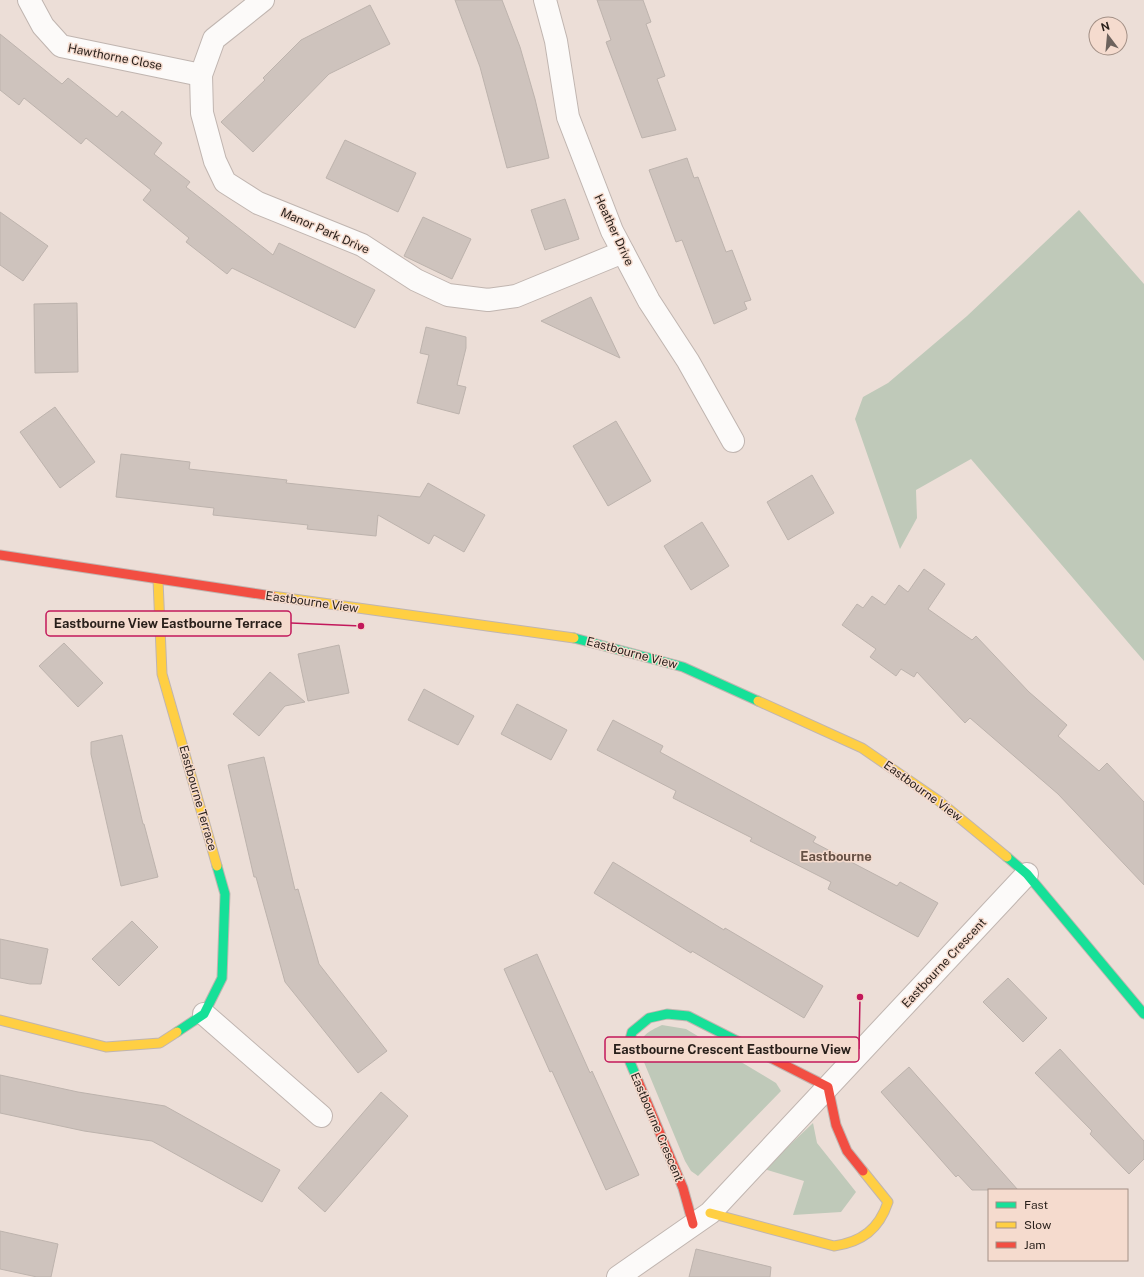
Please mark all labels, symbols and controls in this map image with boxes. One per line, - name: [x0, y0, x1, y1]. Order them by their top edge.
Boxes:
- north arrow: [1088, 16, 1128, 56]
- text: N: [1099, 19, 1111, 33]
- street label: Hawthorne Close: [67, 41, 164, 73]
- street label: Heather Drive: [591, 192, 637, 268]
- street label: Manor Park Drive: [278, 205, 372, 257]
- street label: Eastbourne View: [265, 589, 360, 616]
- callout: Eastbourne View Eastbourne Terrace: [46, 611, 291, 636]
- text: Eastbourne View Eastbourne Terrace: [54, 616, 282, 631]
- street label: Eastbourne View: [585, 634, 680, 672]
- street label: Eastbourne Terrace: [176, 744, 220, 852]
- street label: Eastbourne View: [881, 758, 965, 825]
- district label: Eastbourne: [800, 849, 872, 864]
- street label: Eastbourne Crescent: [899, 915, 989, 1011]
- callout: Eastbourne Crescent Eastbourne View: [605, 1037, 859, 1062]
- text: Eastbourne Crescent Eastbourne View: [613, 1042, 852, 1057]
- street label: Eastbourne Crescent: [628, 1070, 686, 1184]
- legend: [988, 1189, 1128, 1261]
- text: Fast: [1024, 1198, 1049, 1212]
- text: Slow: [1024, 1218, 1052, 1232]
- text: Jam: [1024, 1238, 1046, 1252]

